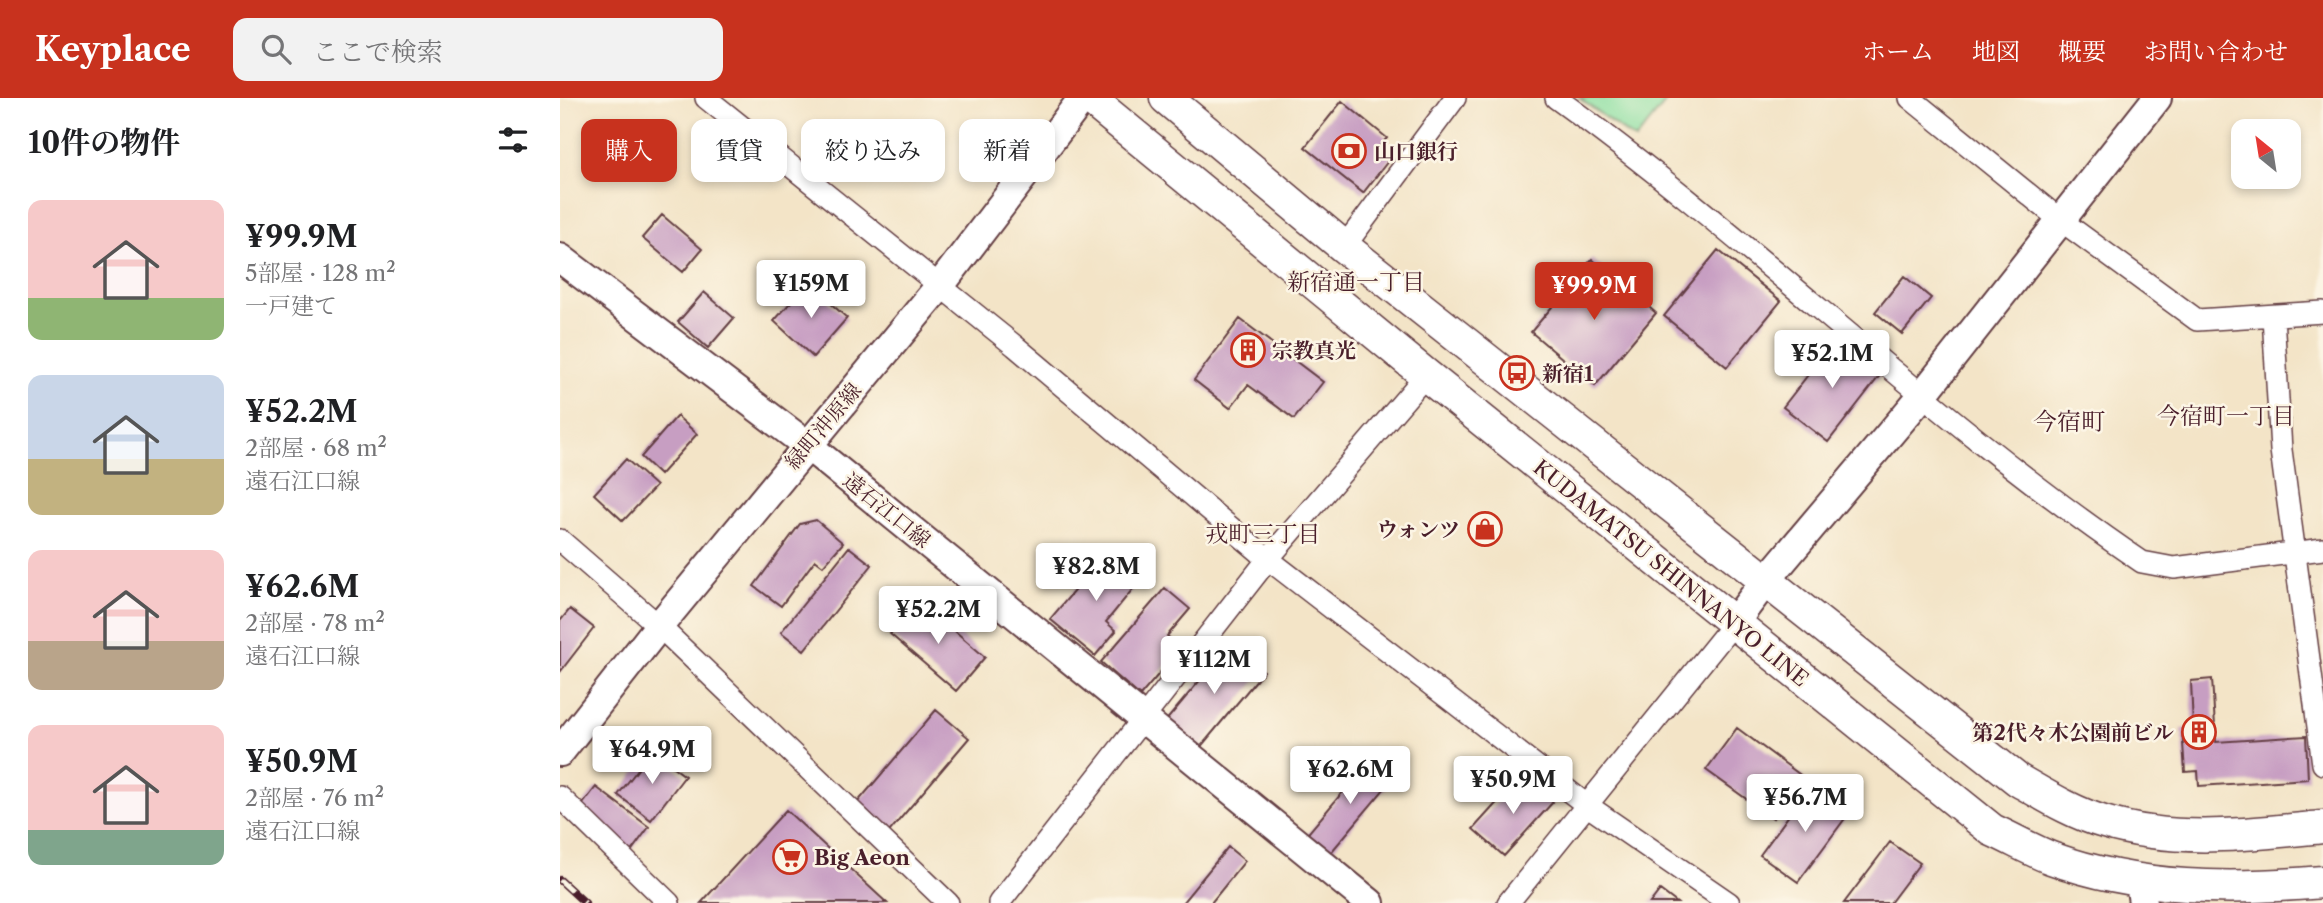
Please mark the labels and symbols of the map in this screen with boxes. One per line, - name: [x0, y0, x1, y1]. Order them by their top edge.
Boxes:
- north arrow: [2231, 119, 2301, 189]
- bank icon: 山口銀行: [1330, 132, 1368, 170]
- place label: 山口銀行: [1374, 139, 1458, 164]
- pin: ¥159M: [762, 260, 860, 320]
- pin: ¥99.9M: [1537, 262, 1651, 322]
- district label: 新宿通一丁目: [1287, 268, 1425, 296]
- pin: ¥52.1M: [1775, 330, 1889, 390]
- building icon: 宗教真光: [1229, 331, 1267, 369]
- place label: 宗教真光: [1272, 338, 1356, 363]
- bus stop icon: 新宿1: [1498, 354, 1536, 392]
- place label: 新宿1: [1542, 361, 1594, 386]
- street label: 緑町沖原線: [780, 378, 866, 474]
- district label: 今宿町一丁目: [2157, 402, 2295, 430]
- district label: 今宿町: [2033, 407, 2105, 436]
- street label: KUDAMATSU SHINNANYO LINE: [1529, 454, 1813, 692]
- street label: 遠石江口線: [838, 467, 936, 553]
- shop icon: ウォンツ: [1466, 510, 1504, 548]
- place label: ウォンツ: [1377, 517, 1460, 542]
- district label: 戎町三丁目: [1206, 520, 1321, 548]
- pin: ¥82.8M: [1039, 544, 1153, 603]
- pin: ¥52.2M: [881, 587, 995, 646]
- pin: ¥112M: [1165, 636, 1263, 696]
- building icon: 第2代々木公園前ビル: [2180, 713, 2218, 751]
- place label: 第2代々木公園前ビル: [1973, 720, 2174, 745]
- pin: ¥64.9M: [595, 726, 709, 786]
- pin: ¥62.6M: [1293, 746, 1407, 806]
- pin: ¥50.9M: [1456, 756, 1570, 816]
- pin: ¥56.7M: [1748, 774, 1862, 834]
- supermarket icon: Big Aeon: [771, 838, 809, 876]
- place label: Big Aeon: [814, 845, 911, 870]

